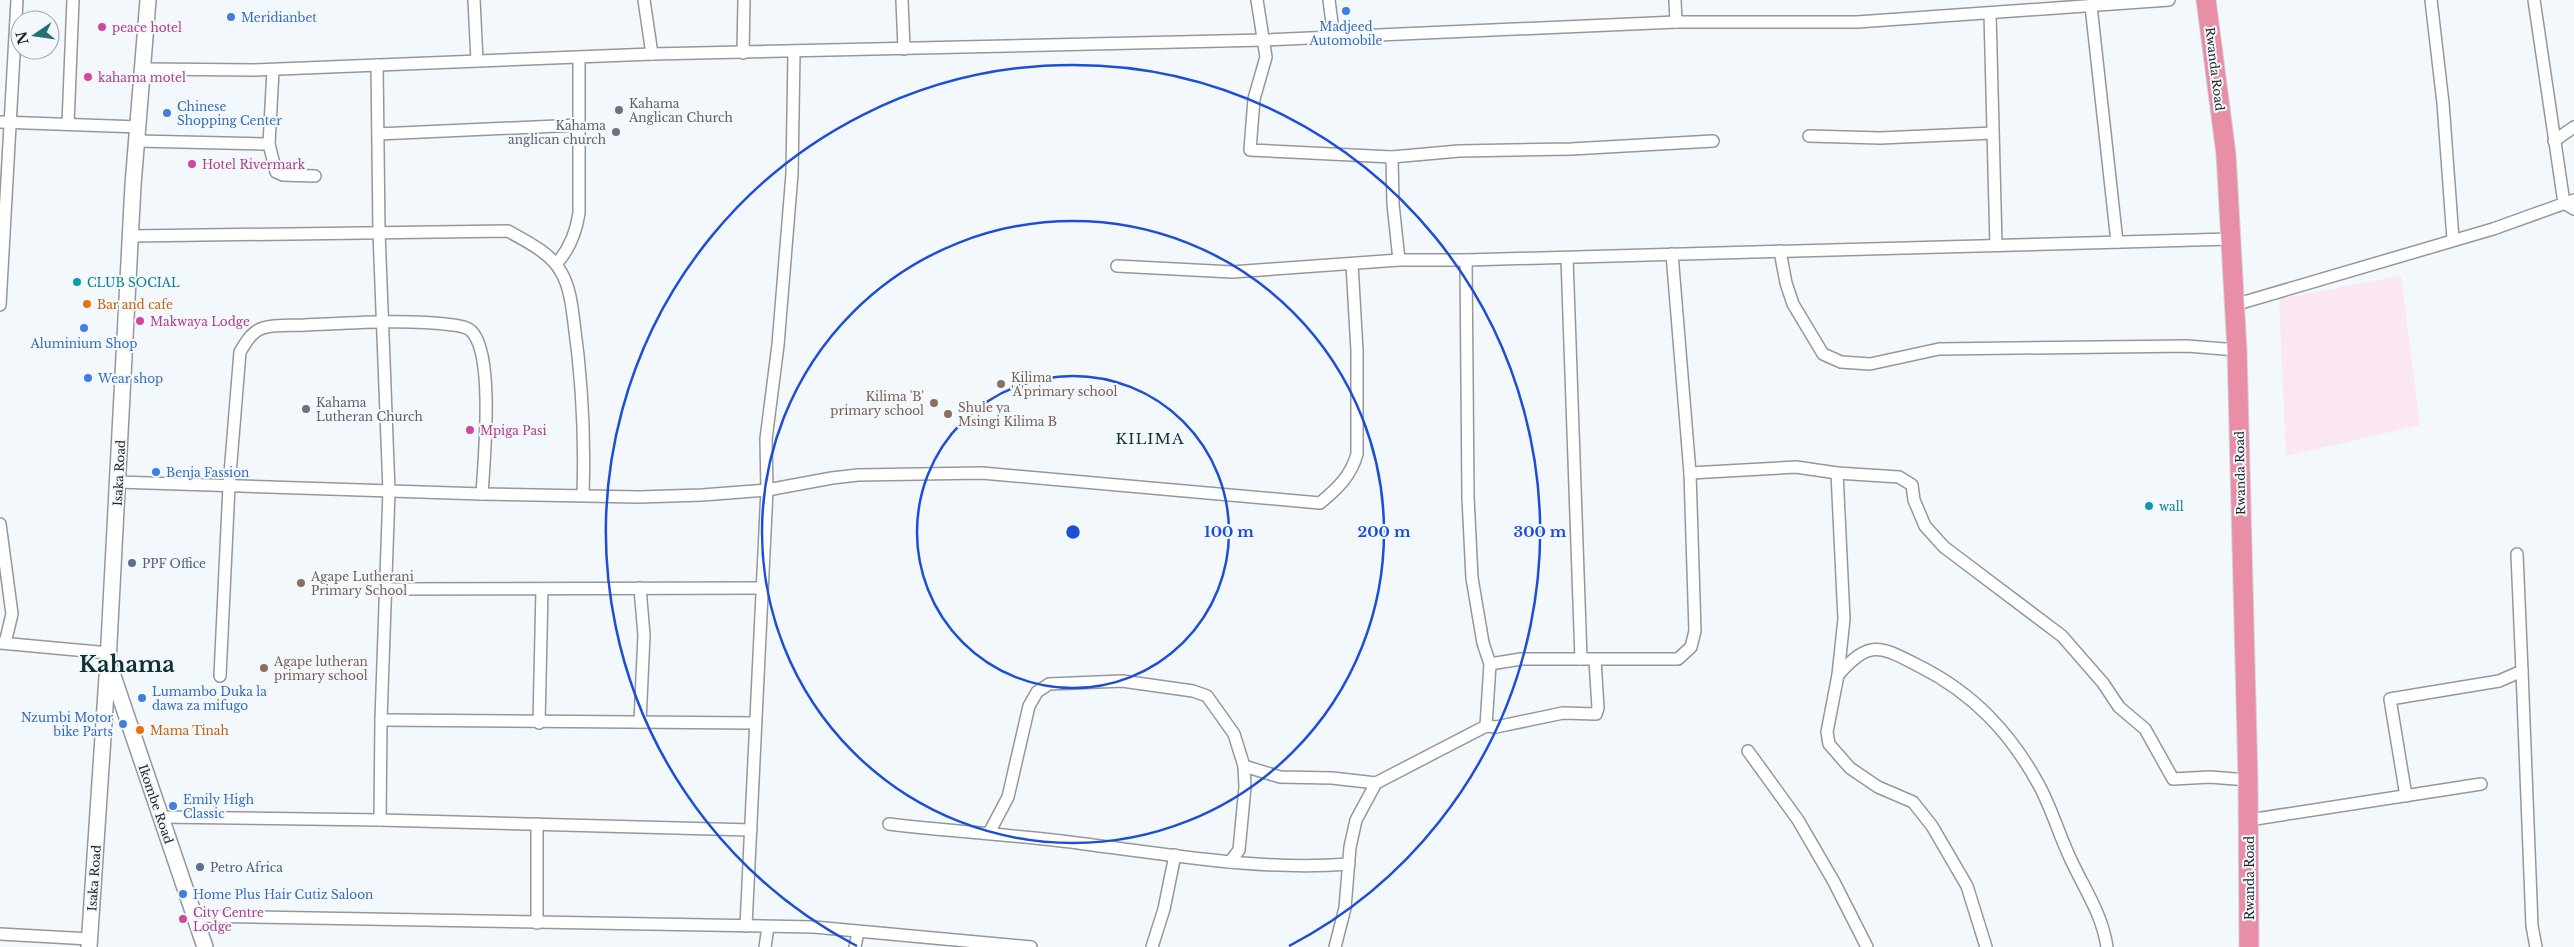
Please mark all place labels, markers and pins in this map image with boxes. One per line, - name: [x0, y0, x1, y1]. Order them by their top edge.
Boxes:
- marker: Madjeed Automobile: [1340, 5, 1352, 17]
- place label: Meridianbet: [241, 10, 317, 25]
- marker: Meridianbet: [225, 11, 237, 23]
- place label: Madjeed Automobile: [1309, 19, 1383, 48]
- place label: peace hotel: [112, 20, 182, 35]
- marker: peace hotel: [96, 21, 108, 33]
- place label: kahama motel: [98, 70, 186, 85]
- marker: kahama motel: [82, 71, 94, 83]
- place label: Kahama Anglican Church: [628, 96, 733, 125]
- place label: Chinese Shopping Center: [177, 99, 282, 128]
- marker: Kahama Anglican Church: [613, 104, 625, 116]
- marker: Chinese Shopping Center: [161, 107, 173, 119]
- place label: Kahama anglican church: [508, 118, 606, 147]
- marker: Kahama anglican church: [610, 126, 622, 138]
- place label: Hotel Rivermark: [202, 157, 306, 172]
- marker: Hotel Rivermark: [186, 158, 198, 170]
- place label: CLUB SOCIAL: [87, 275, 180, 290]
- marker: CLUB SOCIAL: [71, 276, 83, 288]
- place label: Bar and cafe: [97, 297, 173, 312]
- marker: Bar and cafe: [81, 298, 93, 310]
- place label: Makwaya Lodge: [150, 314, 250, 329]
- marker: Makwaya Lodge: [134, 315, 146, 327]
- marker: Aluminium Shop: [78, 322, 90, 334]
- place label: Aluminium Shop: [30, 336, 137, 351]
- place label: Kilima 'A'primary school: [1011, 370, 1118, 399]
- place label: Wear shop: [97, 371, 163, 386]
- marker: Wear shop: [82, 372, 94, 384]
- marker: Kilima 'A'primary school: [995, 378, 1007, 390]
- place label: Kilima 'B' primary school: [830, 389, 924, 418]
- place label: Kahama Lutheran Church: [316, 395, 423, 424]
- marker: Kilima 'B' primary school: [928, 397, 940, 409]
- place label: Shule ya Msingi Kilima B: [958, 400, 1057, 429]
- marker: Kahama Lutheran Church: [300, 403, 312, 415]
- marker: Shule ya Msingi Kilima B: [942, 408, 954, 420]
- place label: Mpiga Pasi: [480, 423, 547, 438]
- marker: Mpiga Pasi: [464, 424, 476, 436]
- place label: Benja Fassion: [166, 465, 249, 480]
- marker: Benja Fassion: [150, 466, 162, 478]
- place label: wall: [2159, 499, 2184, 514]
- marker: wall: [2143, 500, 2155, 512]
- centre of rings: [1064, 523, 1082, 541]
- place label: PPF Office: [142, 556, 206, 571]
- marker: PPF Office: [126, 557, 138, 569]
- place label: Agape Lutherani Primary School: [310, 569, 414, 598]
- marker: Agape Lutherani Primary School: [295, 577, 307, 589]
- place label: Agape lutheran primary school: [273, 654, 368, 683]
- marker: Agape lutheran primary school: [258, 662, 270, 674]
- place label: Lumambo Duka la dawa za mifugo: [152, 684, 267, 713]
- marker: Lumambo Duka la dawa za mifugo: [136, 692, 148, 704]
- place label: Nzumbi Motor bike Parts: [21, 710, 113, 739]
- marker: Nzumbi Motor bike Parts: [117, 718, 129, 730]
- place label: Mama Tinah: [150, 723, 229, 738]
- marker: Mama Tinah: [134, 724, 146, 736]
- place label: Emily High Classic: [183, 792, 254, 821]
- marker: Emily High Classic: [167, 800, 179, 812]
- place label: Petro Africa: [210, 860, 283, 875]
- marker: Petro Africa: [194, 861, 206, 873]
- place label: Home Plus Hair Cutiz Saloon: [193, 887, 373, 902]
- marker: Home Plus Hair Cutiz Saloon: [177, 888, 189, 900]
- place label: City Centre Lodge: [193, 905, 264, 934]
- marker: City Centre Lodge: [177, 913, 189, 925]

